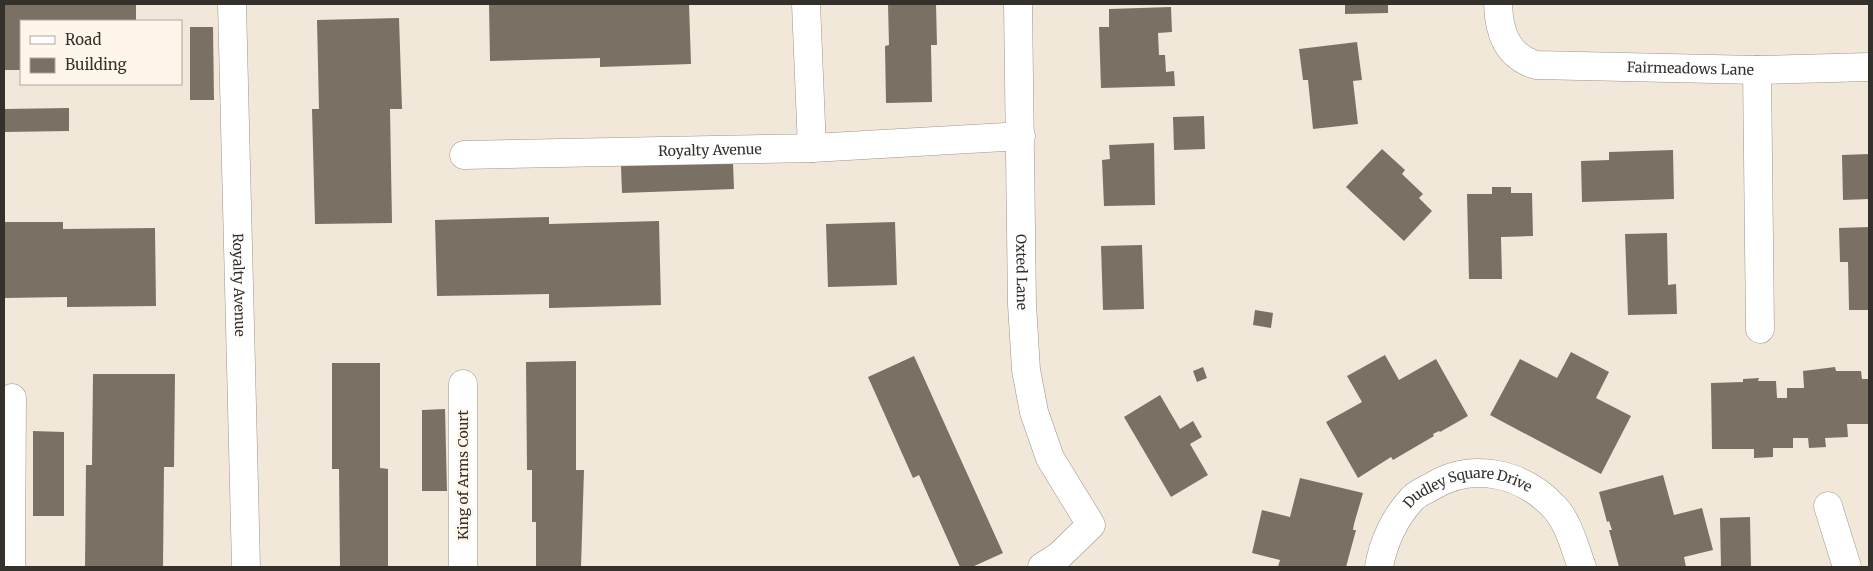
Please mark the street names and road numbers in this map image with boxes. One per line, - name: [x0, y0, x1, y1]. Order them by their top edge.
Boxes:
- street label: Fairmeadows Lane: [1627, 58, 1754, 79]
- street label: Royalty Avenue: [658, 140, 762, 160]
- street label: Royalty Avenue: [229, 233, 249, 337]
- street label: Oxted Lane: [1012, 234, 1031, 311]
- street label: King of Arms Court: [454, 409, 472, 540]
- street label: Dudley Square Drive: [1399, 464, 1535, 512]

